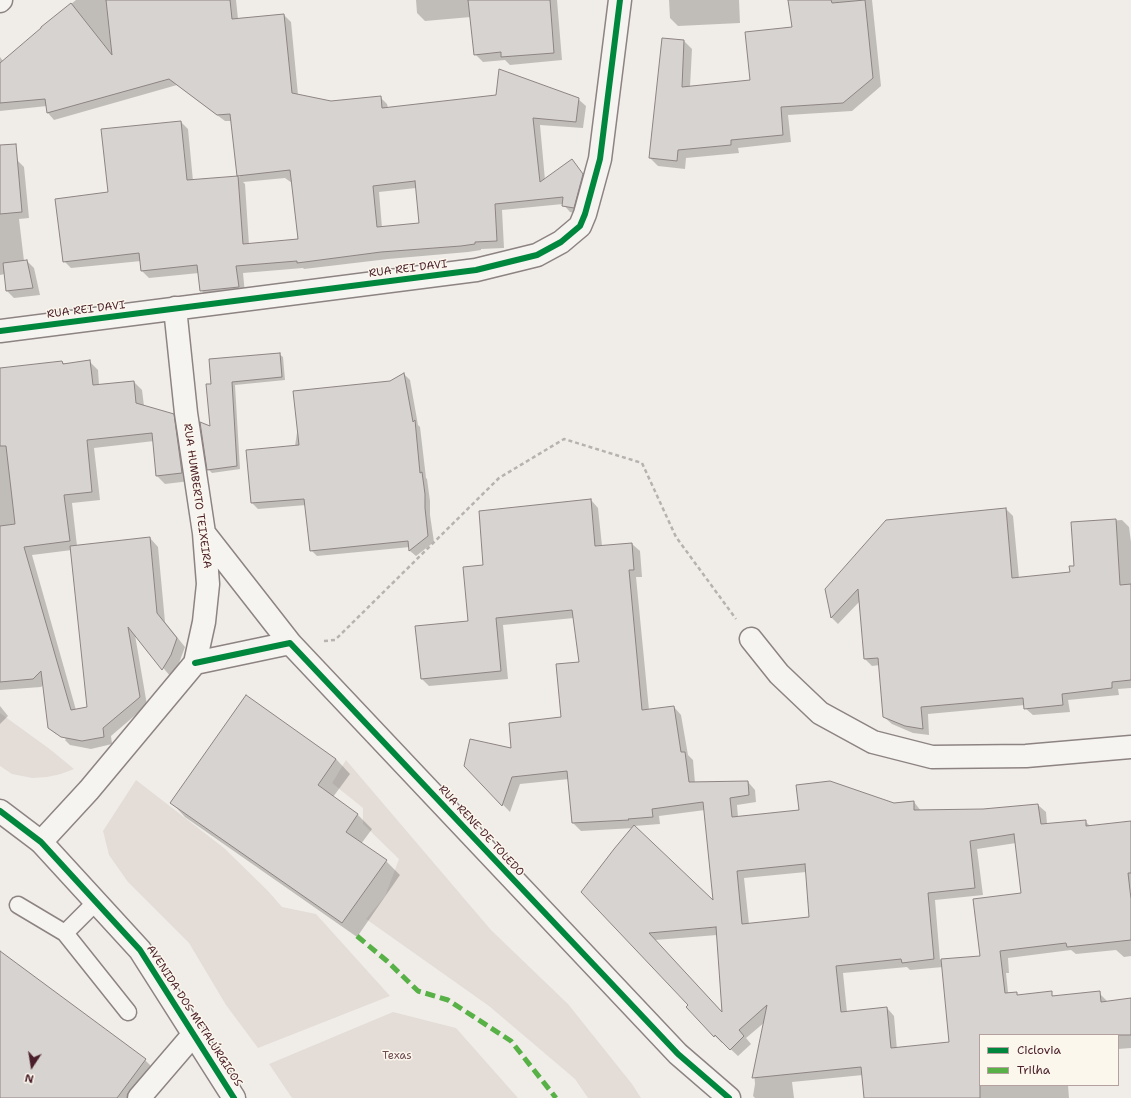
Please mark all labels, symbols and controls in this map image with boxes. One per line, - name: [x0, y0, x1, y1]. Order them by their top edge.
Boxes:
- street label: RUA REI DAVI: [368, 258, 448, 280]
- street label: RUA REI DAVI: [46, 299, 126, 321]
- street label: RUA HUMBERTO TEIXEIRA: [180, 423, 214, 569]
- street label: RUA RENE DE TOLEDO: [435, 783, 527, 879]
- street label: AVENIDA DOS METALÚRGICOS: [143, 943, 245, 1089]
- legend: [979, 1034, 1119, 1086]
- text: Ciclovia: [1017, 1042, 1061, 1058]
- north arrow: [12, 1046, 52, 1086]
- park label: Texas: [382, 1049, 412, 1063]
- text: Trilha: [1017, 1062, 1050, 1078]
- text: N: [24, 1070, 35, 1086]

